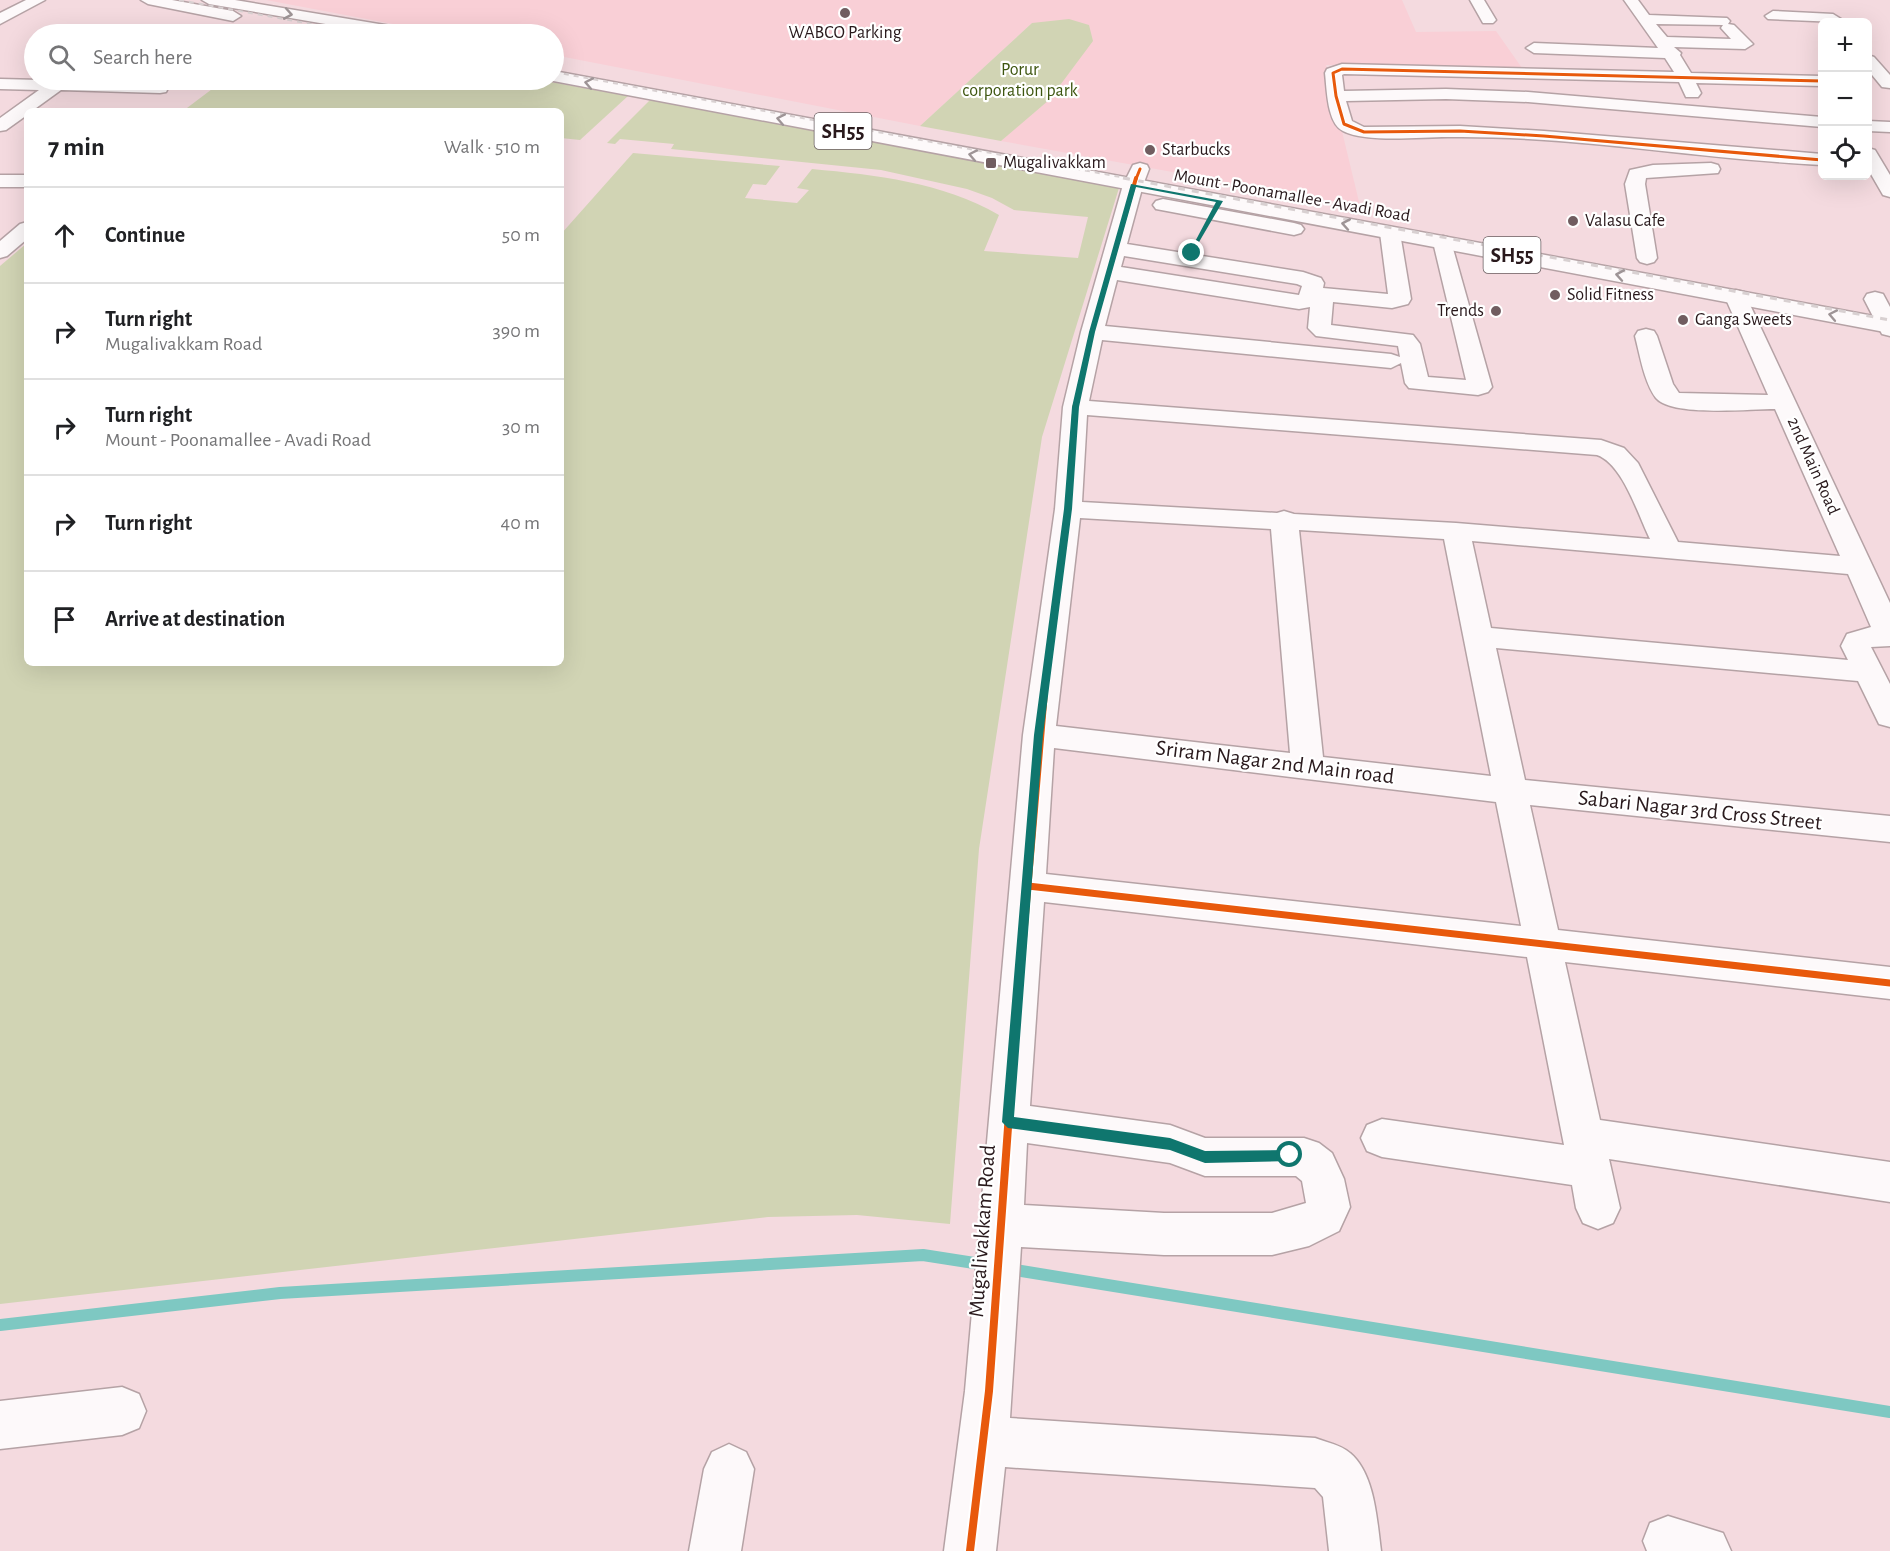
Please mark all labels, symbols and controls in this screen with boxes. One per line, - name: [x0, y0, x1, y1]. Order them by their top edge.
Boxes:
- marker: WABCO Parking: [838, 6, 852, 20]
- one-way arrow: [283, 7, 292, 19]
- map controls: [1818, 18, 1872, 180]
- button: +: [1818, 18, 1872, 72]
- search box: [24, 24, 564, 90]
- place label: WABCO Parking: [789, 24, 902, 42]
- icon: search: [45, 41, 78, 74]
- text: Search here: [93, 46, 192, 68]
- park label: Porur corporation park: [962, 61, 1079, 100]
- button: −: [1818, 72, 1872, 126]
- one-way arrow: [585, 77, 595, 90]
- one-way arrow: [776, 113, 786, 126]
- road number: SH55: [814, 113, 872, 149]
- button: locate: [1818, 126, 1872, 180]
- text: 7 min: [48, 134, 105, 160]
- text: Walk · 510 m: [444, 137, 540, 157]
- place label: Starbucks: [1162, 141, 1230, 159]
- marker: Starbucks: [1143, 143, 1157, 157]
- one-way arrow: [968, 149, 978, 162]
- place label: Mugalivakkam: [1003, 154, 1106, 172]
- marker: Mugalivakkam: [984, 156, 998, 170]
- street label: Mount - Poonamallee - Avadi Road: [1172, 166, 1412, 226]
- place label: Valasu Cafe: [1585, 212, 1665, 230]
- marker: Valasu Cafe: [1566, 214, 1580, 228]
- icon: ahead: [48, 219, 81, 252]
- one-way arrow: [1341, 219, 1350, 231]
- text: Continue: [105, 224, 185, 246]
- text: 50 m: [502, 225, 540, 245]
- road number: SH55: [1484, 237, 1540, 273]
- route end: [1178, 239, 1204, 265]
- one-way arrow: [1616, 269, 1626, 282]
- place label: Solid Fitness: [1567, 286, 1654, 304]
- marker: Solid Fitness: [1548, 288, 1562, 302]
- place label: Trends: [1437, 302, 1484, 320]
- marker: Trends: [1489, 304, 1503, 318]
- text: Turn right: [105, 308, 192, 330]
- one-way arrow: [1828, 309, 1838, 322]
- place label: Ganga Sweets: [1695, 311, 1792, 329]
- marker: Ganga Sweets: [1676, 313, 1690, 327]
- icon: right: [48, 315, 81, 348]
- text: 390 m: [493, 321, 540, 341]
- text: Mugalivakkam Road: [105, 334, 262, 354]
- text: Turn right: [105, 404, 192, 426]
- icon: right: [48, 411, 81, 444]
- street label: 2nd Main Road: [1784, 415, 1842, 517]
- text: 30 m: [502, 417, 540, 437]
- text: Mount - Poonamallee - Avadi Road: [105, 430, 371, 450]
- icon: right: [48, 507, 81, 540]
- text: Turn right: [105, 512, 192, 534]
- text: 40 m: [501, 513, 540, 533]
- icon: arrive: [48, 603, 81, 636]
- text: Arrive at destination: [105, 608, 285, 630]
- street label: Sriram Nagar 2nd Main road: [1155, 736, 1395, 788]
- street label: Sabari Nagar 3rd Cross Street: [1577, 786, 1823, 834]
- route start: [1276, 1141, 1302, 1167]
- street label: Mugalivakkam Road: [965, 1144, 999, 1318]

